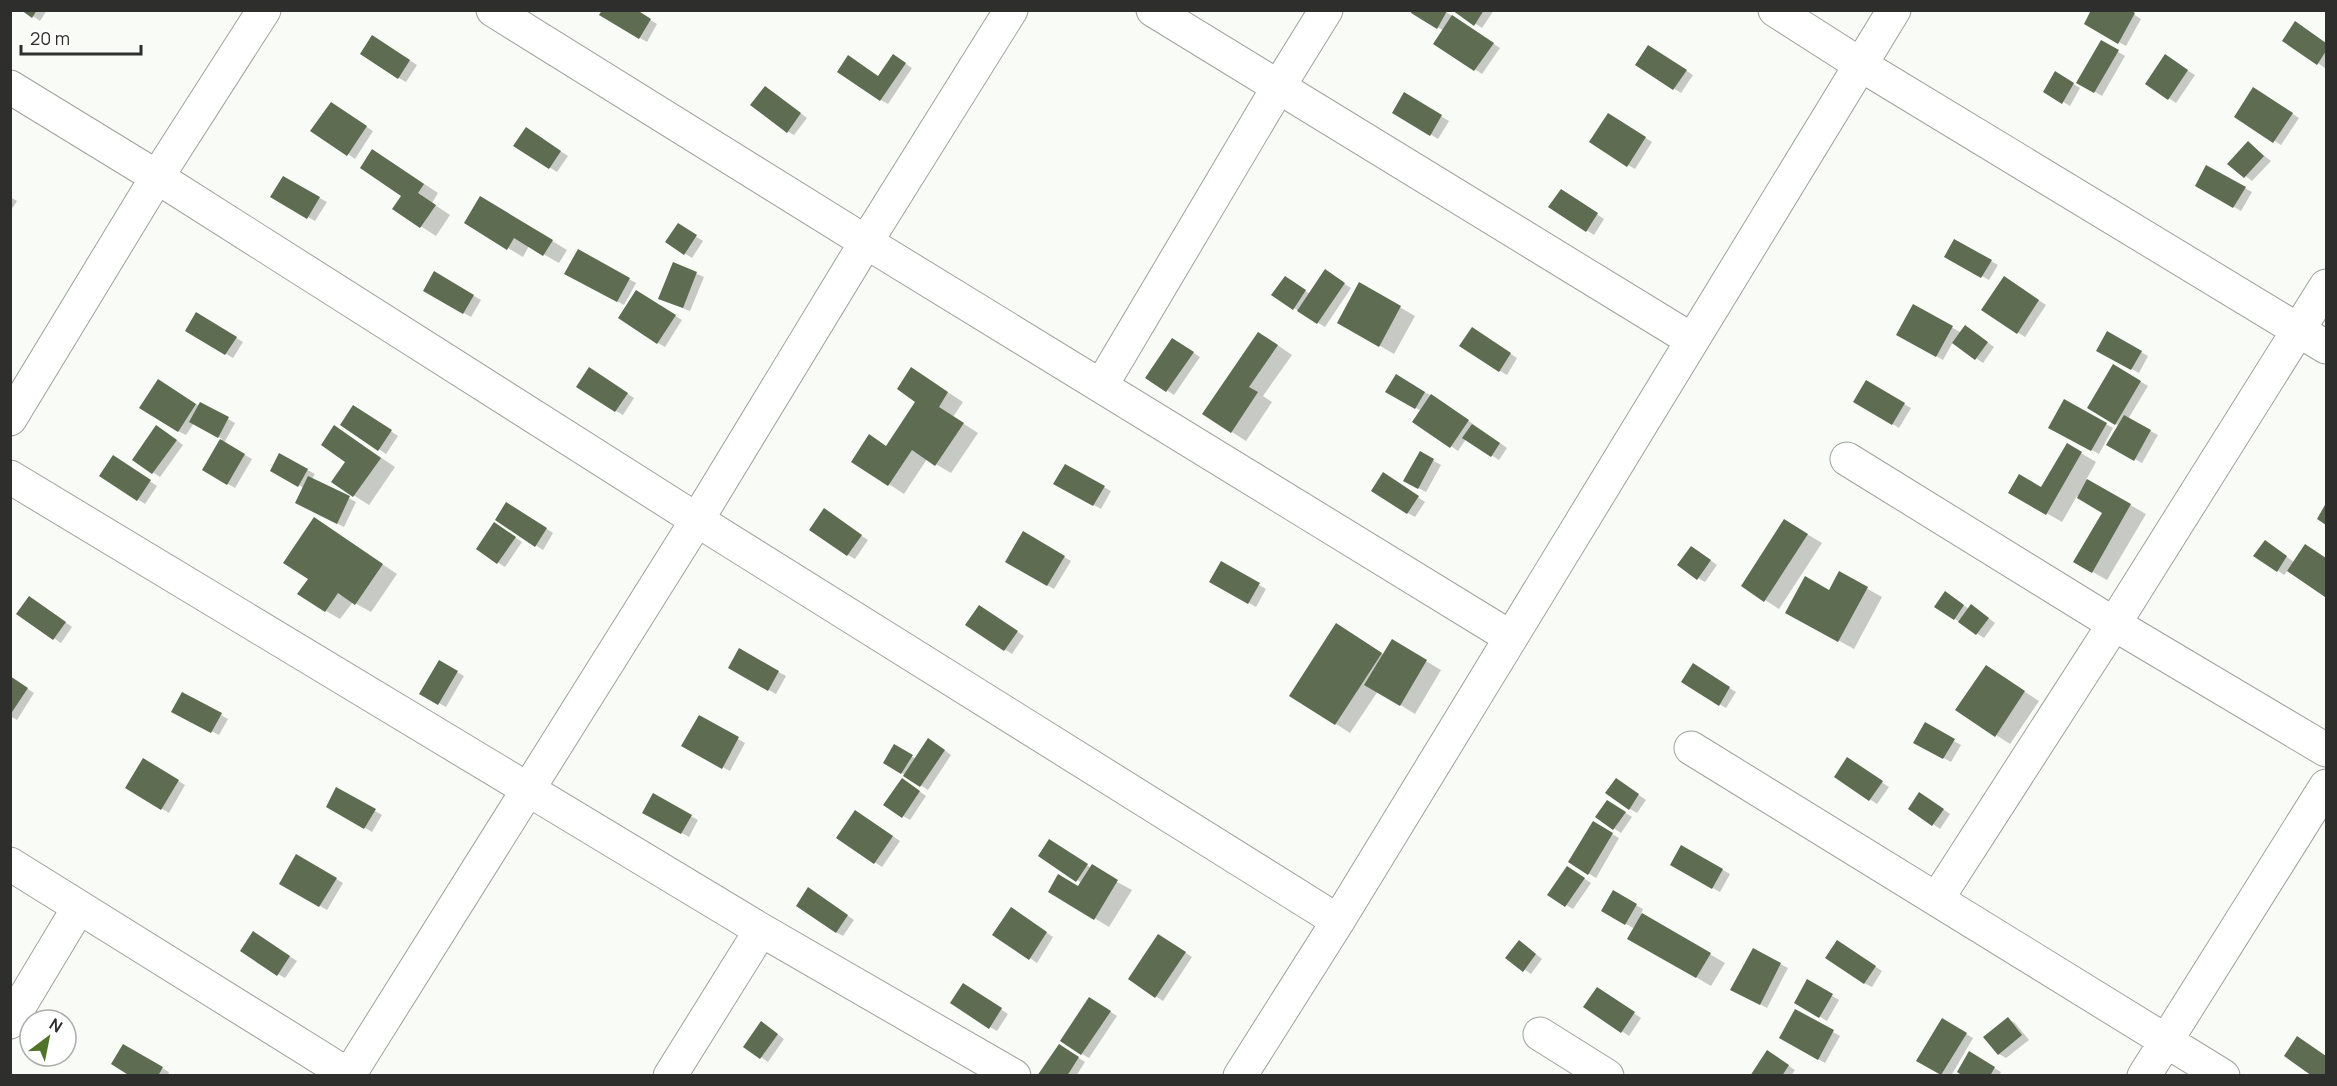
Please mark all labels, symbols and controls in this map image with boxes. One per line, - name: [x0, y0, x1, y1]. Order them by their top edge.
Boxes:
- scale bar: [21, 18, 141, 56]
- text: 20 m: [30, 26, 70, 50]
- north arrow: [18, 1008, 78, 1068]
- text: N: [45, 1013, 67, 1038]

